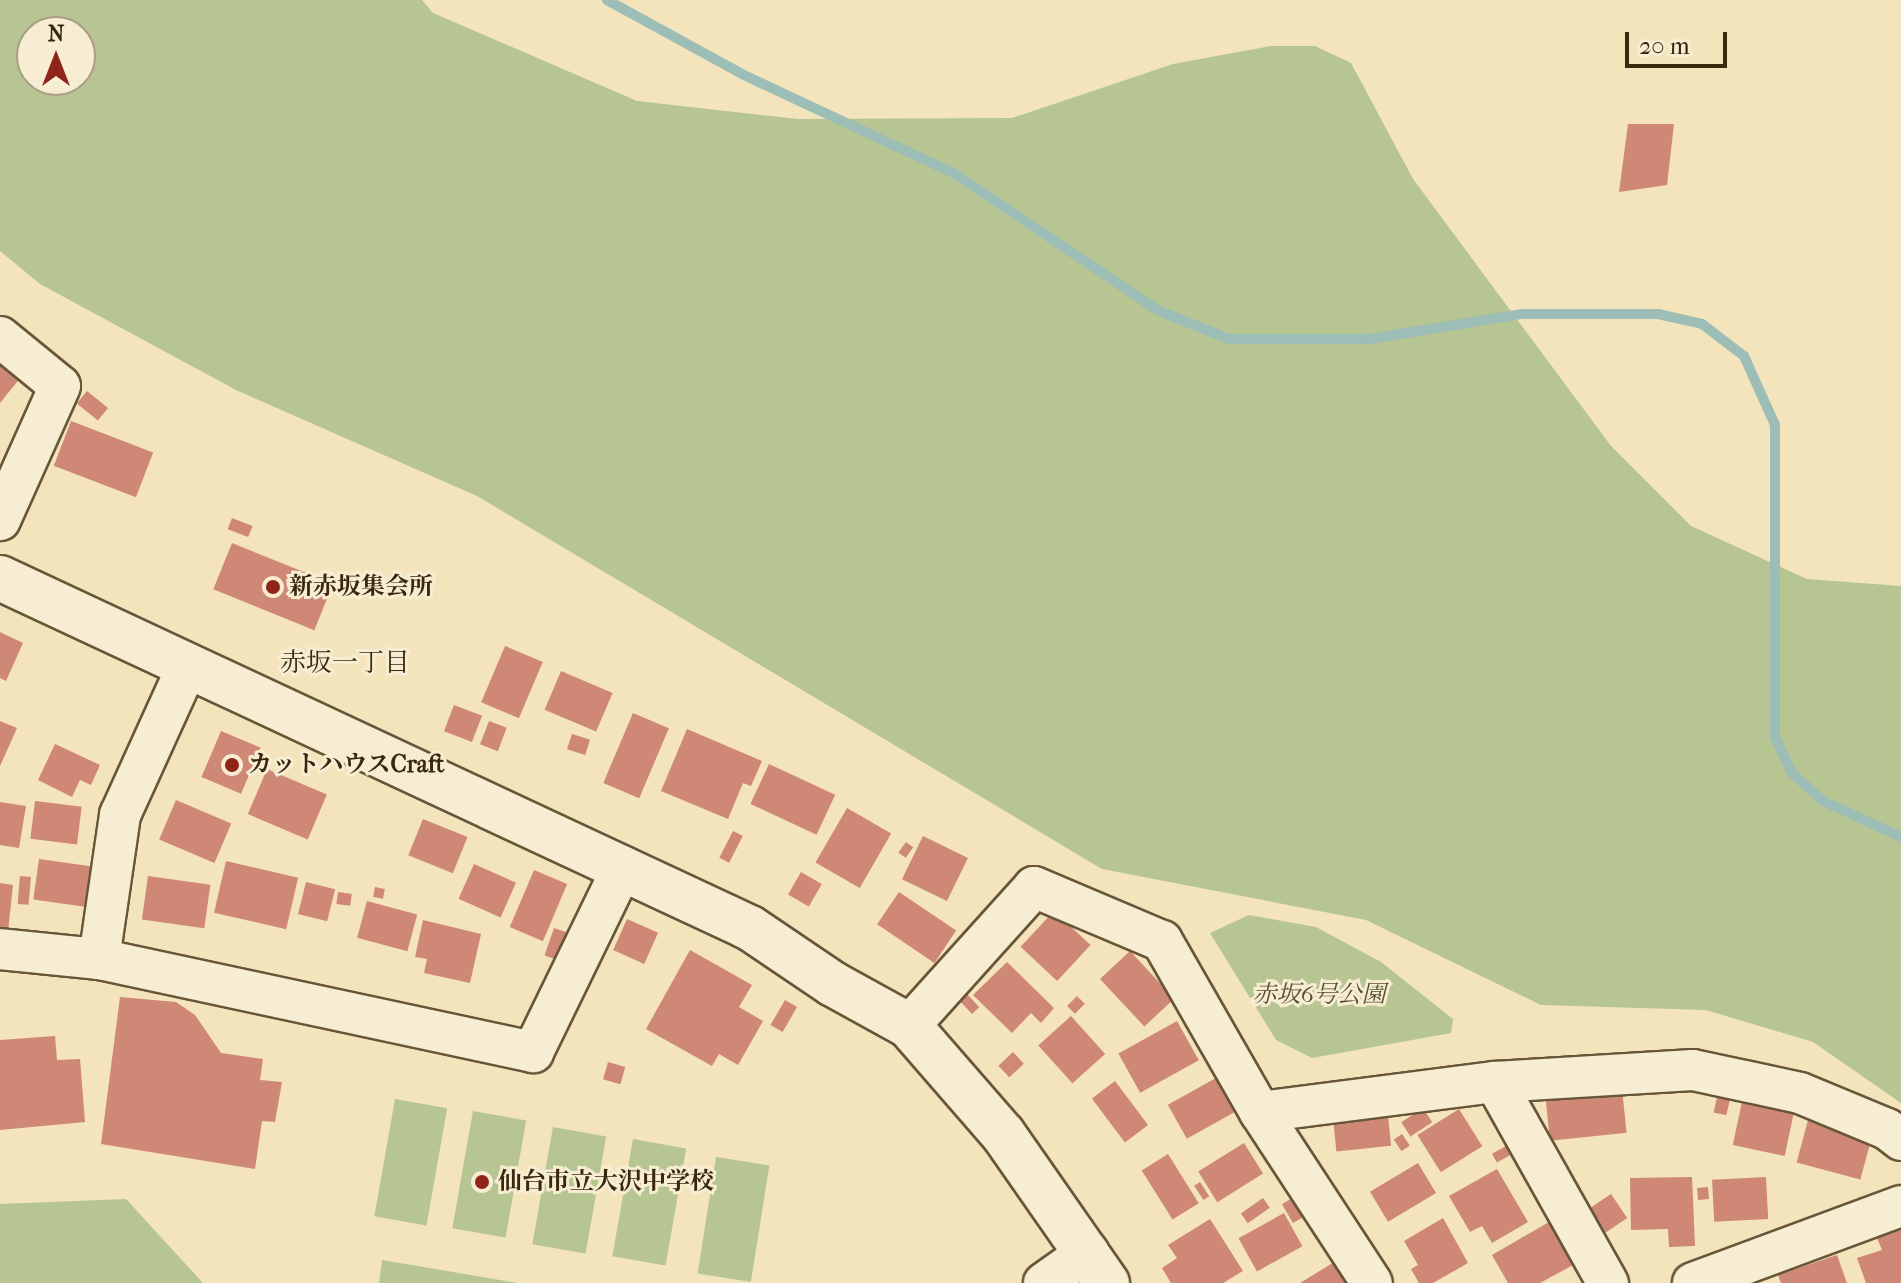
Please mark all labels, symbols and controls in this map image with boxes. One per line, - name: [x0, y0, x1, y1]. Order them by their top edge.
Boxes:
- north arrow: [16, 16, 96, 96]
- scale bar: [1629, 16, 1731, 66]
- text: N: [48, 21, 64, 47]
- text: 20 m: [1639, 32, 1690, 60]
- place label: 新赤坂集会所: [289, 573, 433, 601]
- marker: 新赤坂集会所: [264, 578, 282, 596]
- district label: 赤坂一丁目: [280, 647, 410, 679]
- place label: カットハウスCraft: [248, 751, 446, 779]
- marker: カットハウスCraft: [223, 756, 241, 774]
- park label: 赤坂6号公園: [1252, 981, 1386, 1009]
- place label: 仙台市立大沢中学校: [498, 1168, 714, 1196]
- marker: 仙台市立大沢中学校: [473, 1173, 491, 1191]

